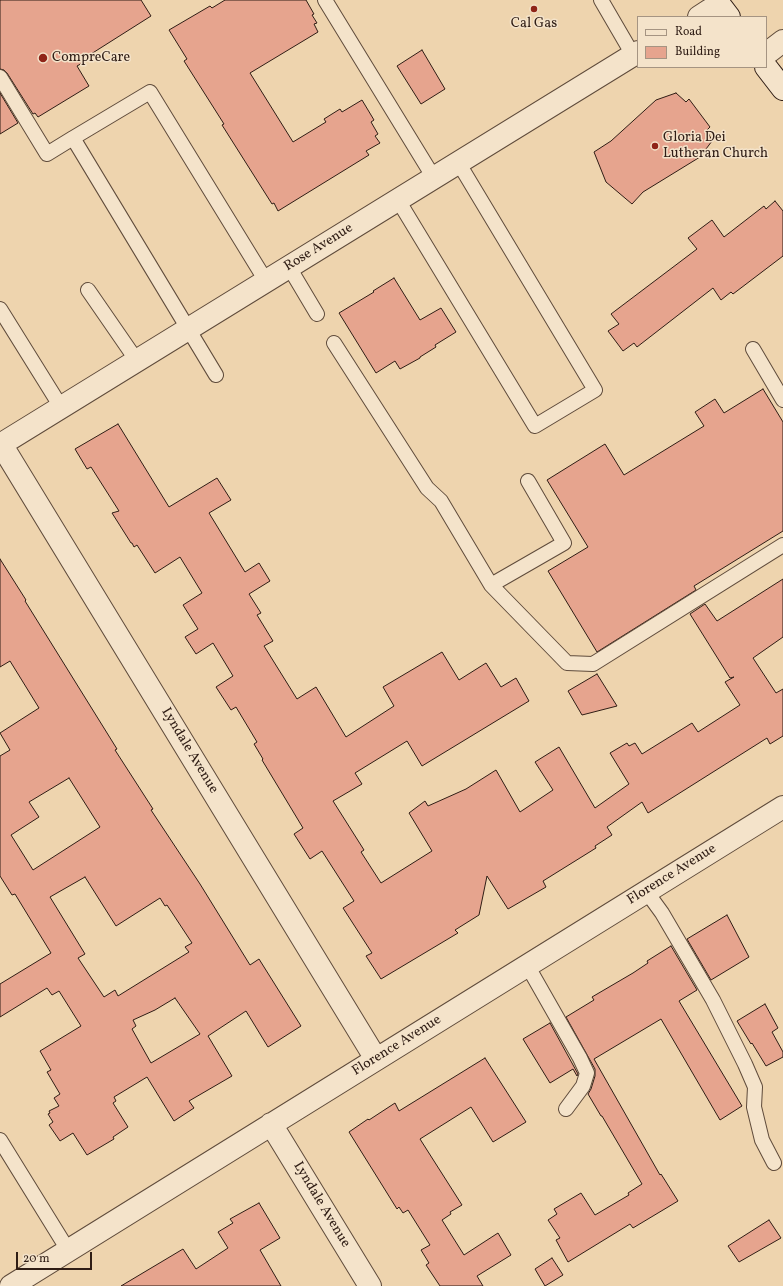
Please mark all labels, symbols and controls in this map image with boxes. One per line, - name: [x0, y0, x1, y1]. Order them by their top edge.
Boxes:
- marker: Cal Gas: [529, 4, 539, 14]
- place label: Cal Gas: [511, 16, 557, 32]
- legend: [637, 16, 767, 68]
- text: Road: [675, 24, 702, 40]
- text: Building: [675, 44, 720, 60]
- place label: CompreCare: [52, 50, 130, 66]
- marker: CompreCare: [37, 52, 49, 64]
- place label: Gloria Dei Lutheran Church: [663, 130, 768, 162]
- marker: Gloria Dei Lutheran Church: [650, 141, 660, 151]
- street label: Rose Avenue: [281, 220, 357, 276]
- street label: Lyndale Avenue: [157, 705, 221, 797]
- street label: Florence Avenue: [624, 841, 720, 909]
- street label: Florence Avenue: [349, 1012, 445, 1080]
- street label: Lyndale Avenue: [289, 1159, 353, 1251]
- scale bar: [18, 1244, 94, 1270]
- text: 20 m: [23, 1251, 50, 1267]

